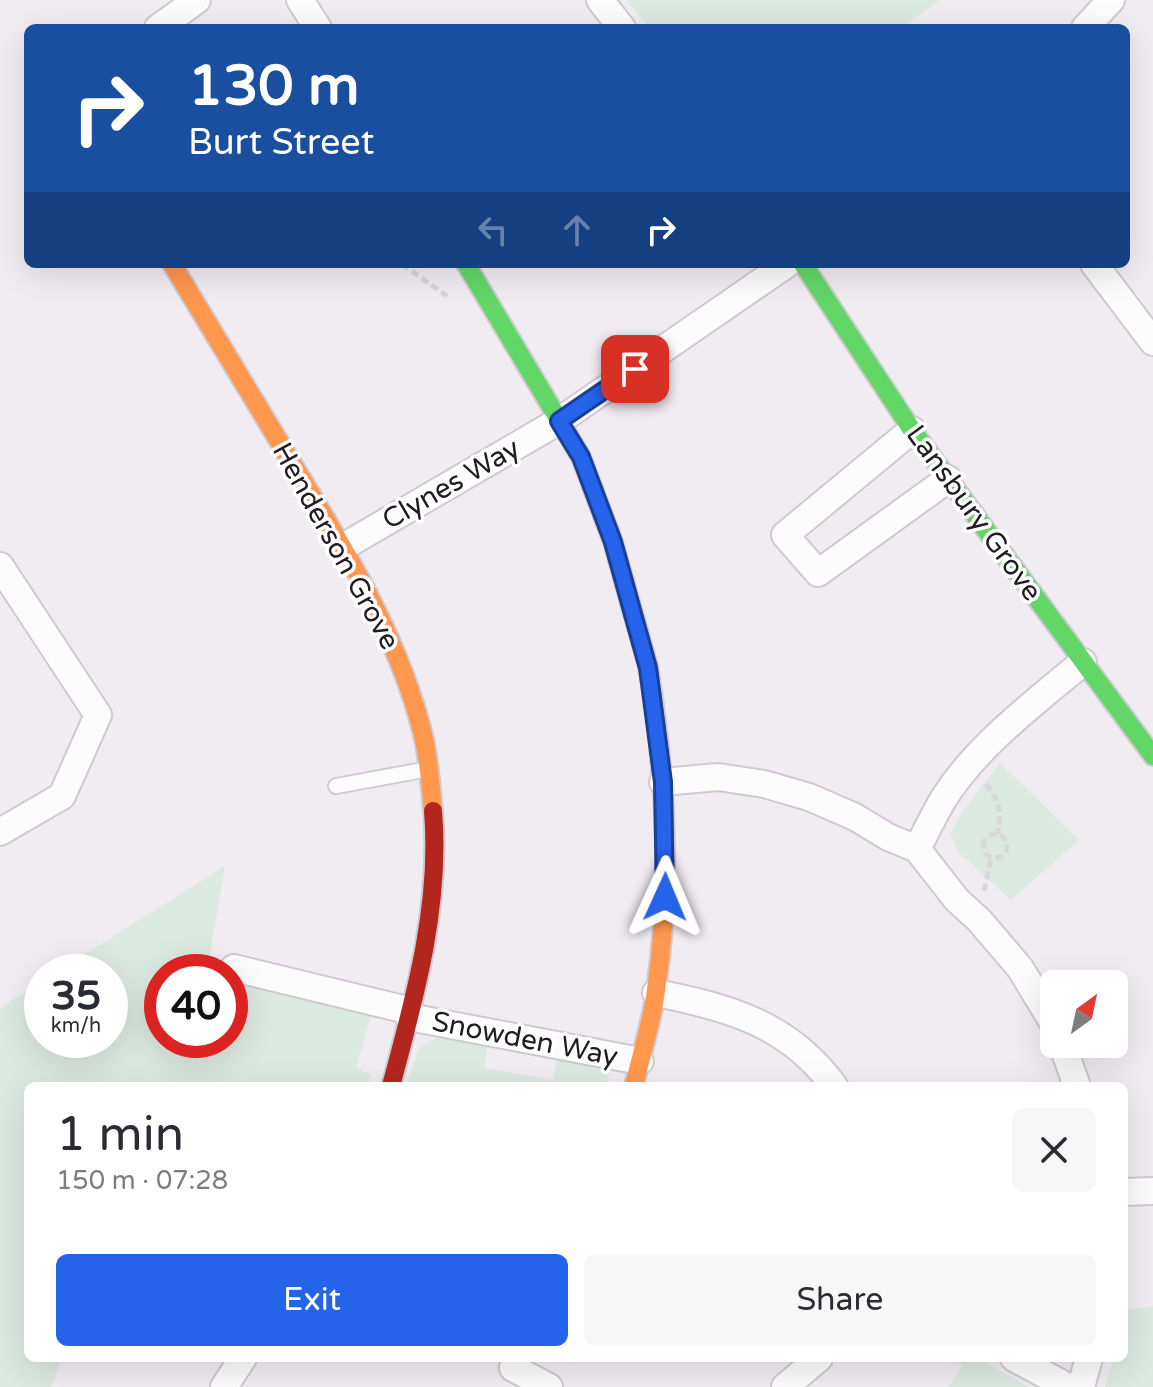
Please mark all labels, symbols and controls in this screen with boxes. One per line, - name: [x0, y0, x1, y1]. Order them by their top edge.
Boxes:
- text: 130 m: [188, 53, 359, 120]
- icon: right: [56, 56, 160, 160]
- text: Burt Street: [188, 121, 374, 164]
- icon: left: [471, 208, 515, 252]
- icon: ahead: [555, 208, 599, 252]
- icon: right: [639, 208, 683, 252]
- pin: [601, 335, 669, 403]
- icon: arrive: [613, 347, 657, 391]
- street label: Lansbury Grove: [899, 418, 1049, 608]
- street label: Clynes Way: [376, 431, 526, 537]
- street label: Henderson Grove: [265, 437, 407, 655]
- position arrow: [623, 855, 707, 939]
- speed limit sign: 40: [144, 954, 248, 1058]
- north arrow: [1040, 970, 1128, 1058]
- map controls: [1040, 970, 1128, 1058]
- text: 35: [51, 972, 101, 1020]
- street label: Snowden Way: [429, 1004, 621, 1074]
- text: km/h: [51, 1014, 101, 1038]
- text: 1 min: [56, 1106, 184, 1164]
- button: close: [1012, 1108, 1096, 1192]
- text: 150 m · 07:28: [56, 1165, 228, 1196]
- button: Exit: [56, 1254, 568, 1346]
- button: Share: [584, 1254, 1096, 1346]

